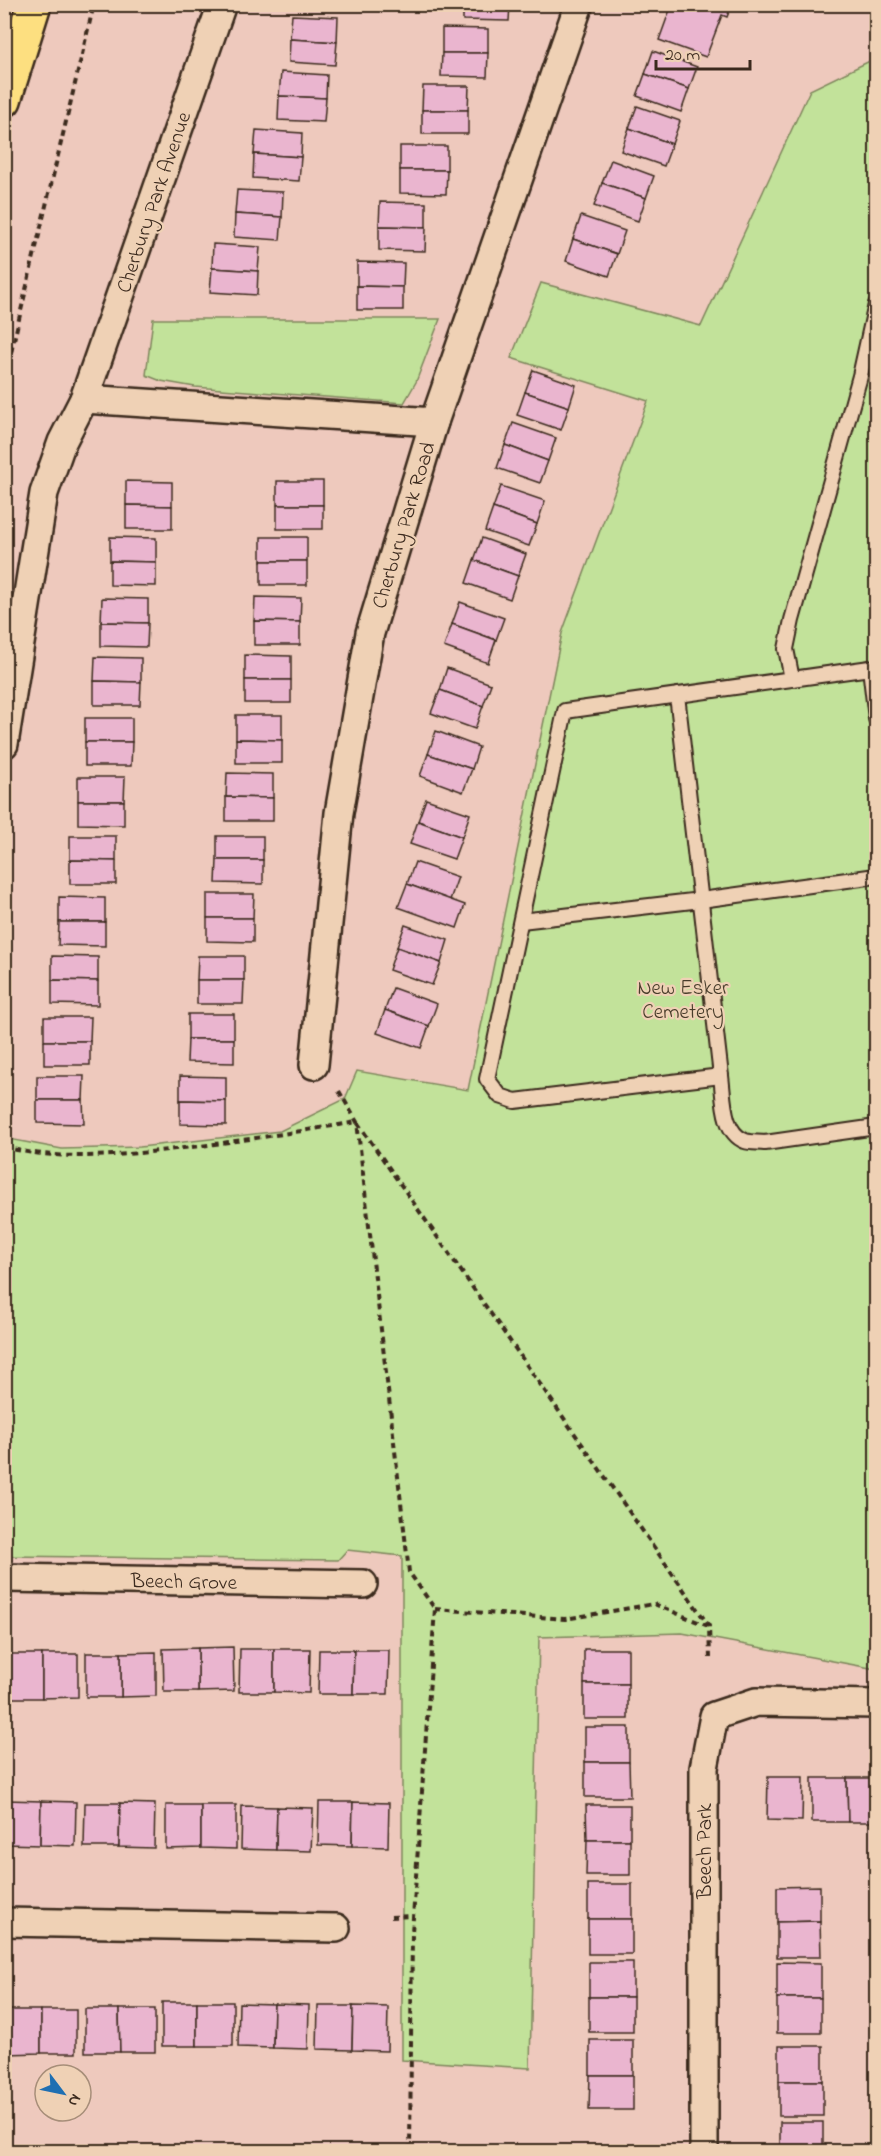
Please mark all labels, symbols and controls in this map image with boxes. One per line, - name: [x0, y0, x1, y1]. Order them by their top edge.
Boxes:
- scale bar: [656, 33, 750, 71]
- text: 20 m: [665, 43, 700, 69]
- street label: Cherbury Park Avenue: [110, 107, 202, 298]
- street label: Cherbury Park Road: [365, 438, 446, 613]
- park label: New Esker Cemetery: [637, 974, 729, 1030]
- street label: Beech Grove: [130, 1567, 238, 1599]
- street label: Beech Park: [691, 1802, 721, 1900]
- north arrow: [33, 2063, 93, 2123]
- text: N: [61, 2089, 87, 2111]

